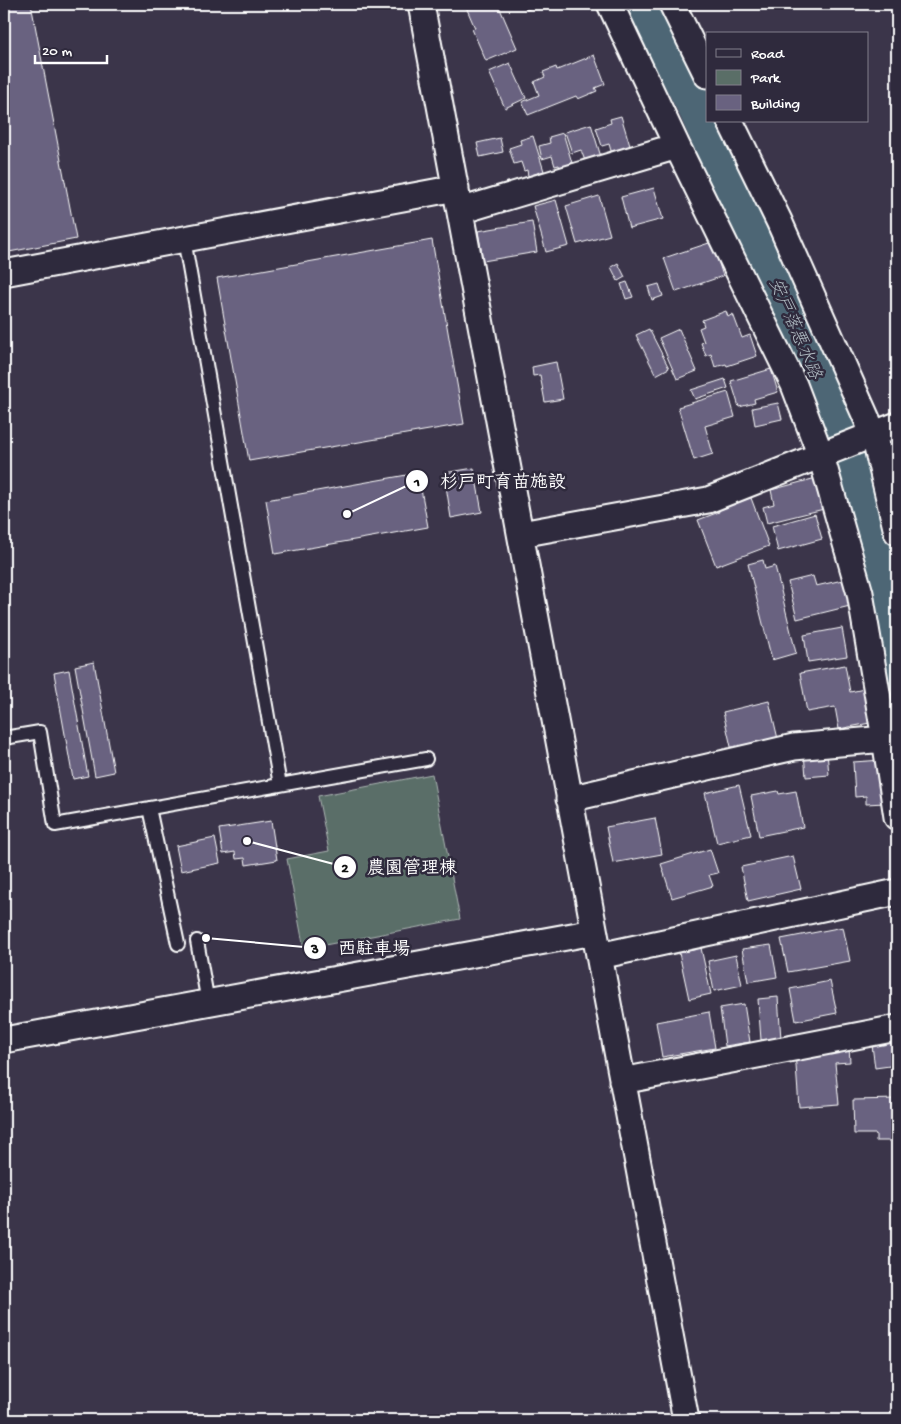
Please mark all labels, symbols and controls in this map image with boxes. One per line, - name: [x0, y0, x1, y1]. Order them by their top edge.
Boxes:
- scale bar: [35, 32, 108, 64]
- legend: [706, 32, 868, 122]
- text: 20 m: [42, 43, 72, 61]
- text: Road: [751, 46, 785, 64]
- text: Park: [750, 70, 781, 88]
- text: Building: [750, 96, 800, 114]
- water label: 安戸落悪水路: [763, 275, 826, 384]
- callout: 杉戸町育苗施設: [405, 464, 576, 497]
- text: 杉戸町育苗施設: [440, 472, 566, 494]
- text: 1: [413, 474, 420, 492]
- callout: 農園管理棟: [332, 850, 467, 883]
- text: 農園管理棟: [367, 858, 457, 880]
- text: 2: [341, 860, 349, 878]
- callout: 西駐車場: [303, 932, 420, 965]
- text: 西駐車場: [338, 939, 410, 961]
- text: 3: [310, 941, 319, 959]

